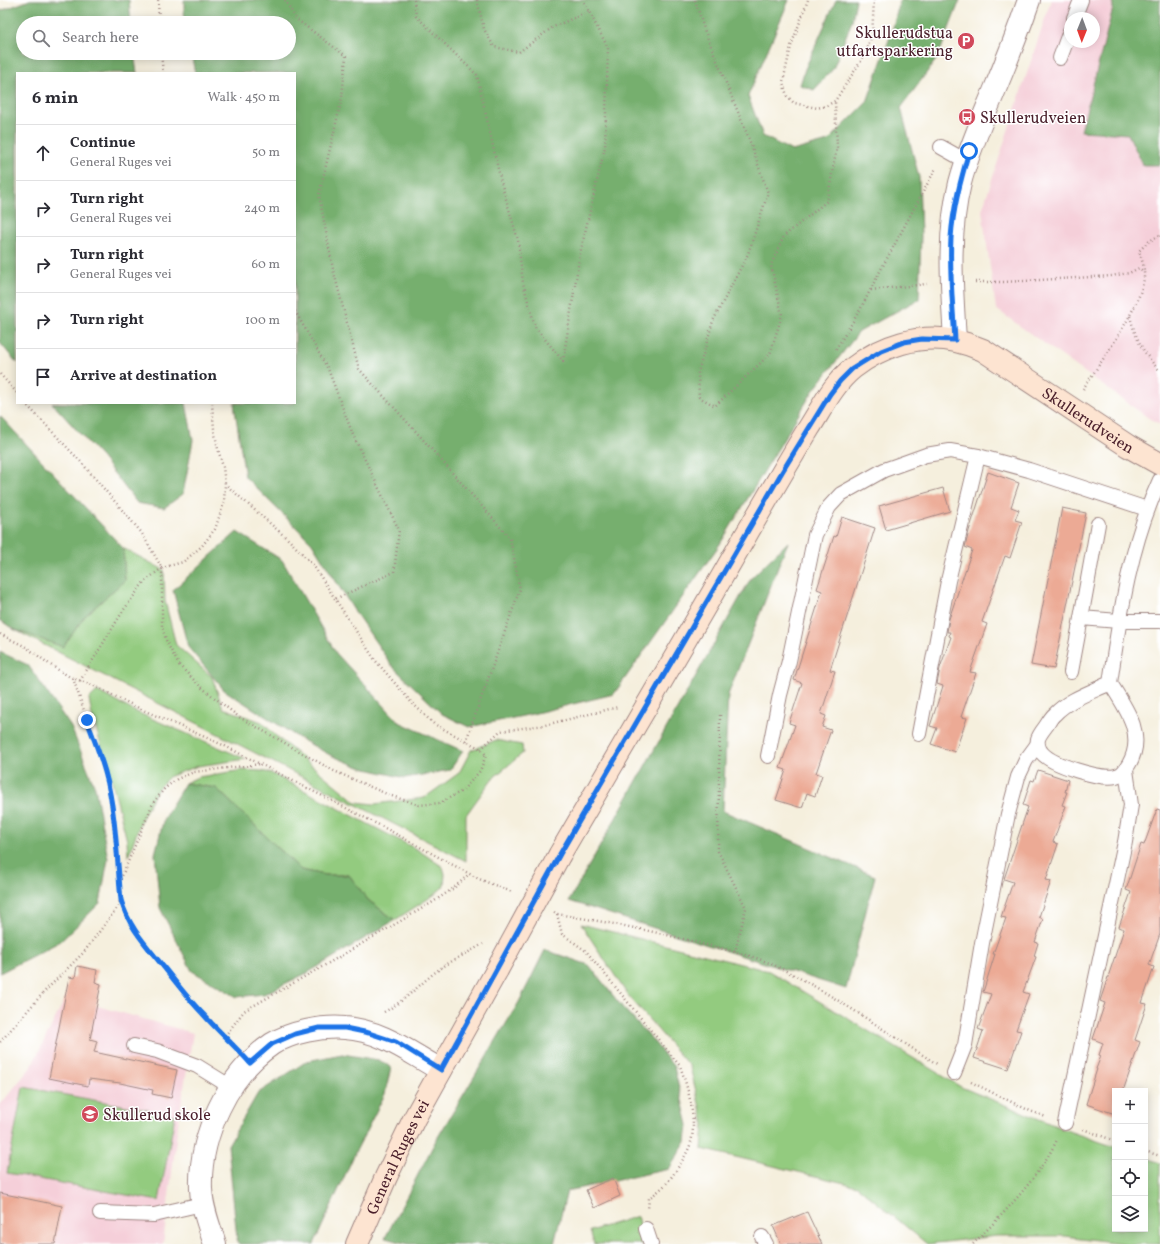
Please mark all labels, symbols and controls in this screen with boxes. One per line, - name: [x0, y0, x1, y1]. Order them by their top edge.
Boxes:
- north arrow: [1064, 12, 1100, 48]
- search box: [16, 16, 296, 60]
- place label: Skullerudstua utfartsparkering: [837, 23, 953, 63]
- icon: search: [30, 27, 52, 49]
- text: Search here: [62, 28, 139, 49]
- parking icon: Skullerudstua utfartsparkering: [956, 31, 976, 51]
- text: 6 min: [32, 87, 78, 110]
- text: Walk · 450 m: [207, 89, 280, 107]
- bus stop icon: Skullerudveien: [957, 107, 977, 127]
- place label: Skullerudveien: [980, 108, 1086, 130]
- text: Continue: [70, 133, 135, 154]
- icon: ahead: [32, 142, 54, 164]
- route start: [960, 142, 978, 160]
- text: 50 m: [252, 144, 280, 162]
- text: General Ruges vei: [70, 154, 172, 172]
- text: Turn right: [70, 189, 144, 210]
- icon: right: [32, 198, 54, 220]
- text: 240 m: [244, 200, 280, 218]
- text: General Ruges vei: [70, 210, 172, 228]
- text: Turn right: [70, 245, 144, 266]
- icon: right: [32, 254, 54, 276]
- text: 60 m: [252, 256, 280, 274]
- text: General Ruges vei: [70, 266, 172, 284]
- icon: right: [32, 310, 54, 332]
- text: Turn right: [70, 310, 144, 331]
- text: 100 m: [245, 312, 280, 330]
- icon: arrive: [32, 366, 54, 388]
- text: Arrive at destination: [70, 366, 217, 387]
- street label: Skullerudveien: [1037, 383, 1137, 460]
- route end: [78, 711, 96, 729]
- map controls: [1112, 1088, 1148, 1232]
- button: +: [1112, 1088, 1148, 1124]
- street label: General Ruges vei: [362, 1096, 436, 1219]
- school or university icon: Skullerud skole: [80, 1104, 100, 1124]
- place label: Skullerud skole: [103, 1105, 211, 1127]
- button: −: [1112, 1124, 1148, 1160]
- button: locate: [1112, 1160, 1148, 1196]
- button: layers: [1112, 1196, 1148, 1232]

